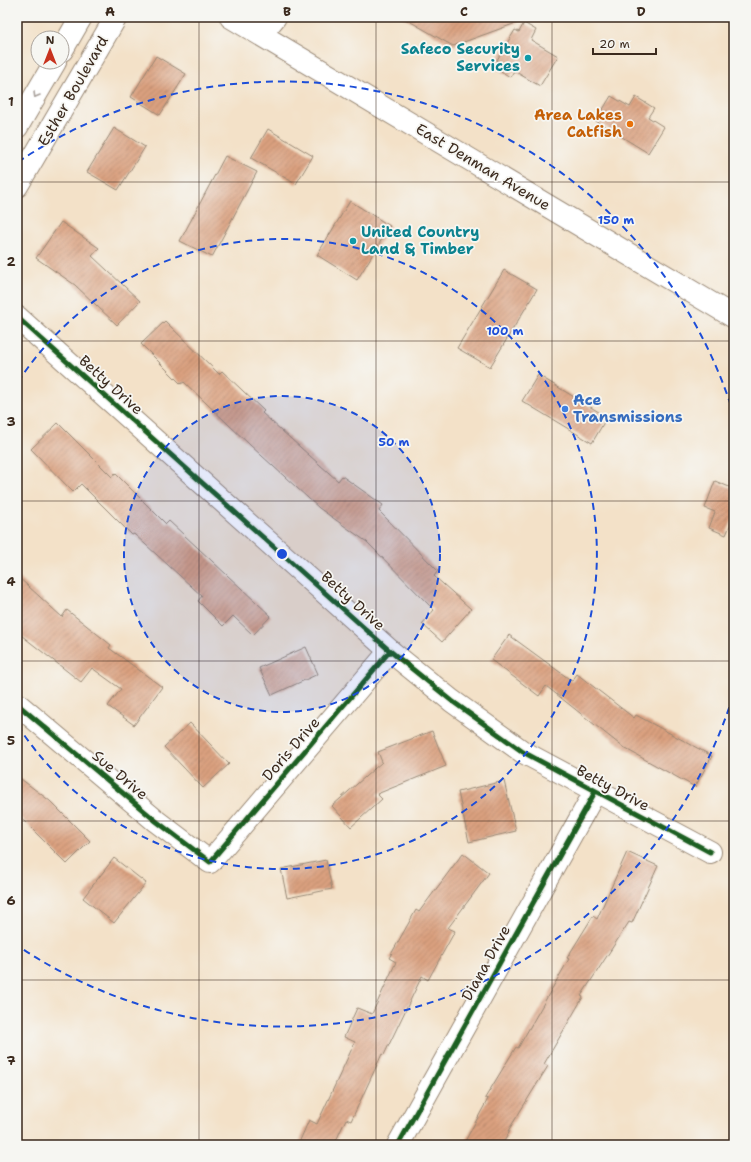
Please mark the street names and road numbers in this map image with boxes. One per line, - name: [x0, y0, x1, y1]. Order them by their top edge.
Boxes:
- street label: Esther Boulevard: [33, 32, 113, 150]
- street label: East Denman Avenue: [412, 119, 554, 215]
- street label: Betty Drive: [75, 351, 147, 419]
- street label: Betty Drive: [317, 567, 389, 635]
- street label: Doris Drive: [258, 713, 324, 785]
- street label: Sue Drive: [88, 746, 152, 804]
- street label: Betty Drive: [573, 760, 653, 816]
- street label: Diana Drive: [457, 922, 515, 1004]

